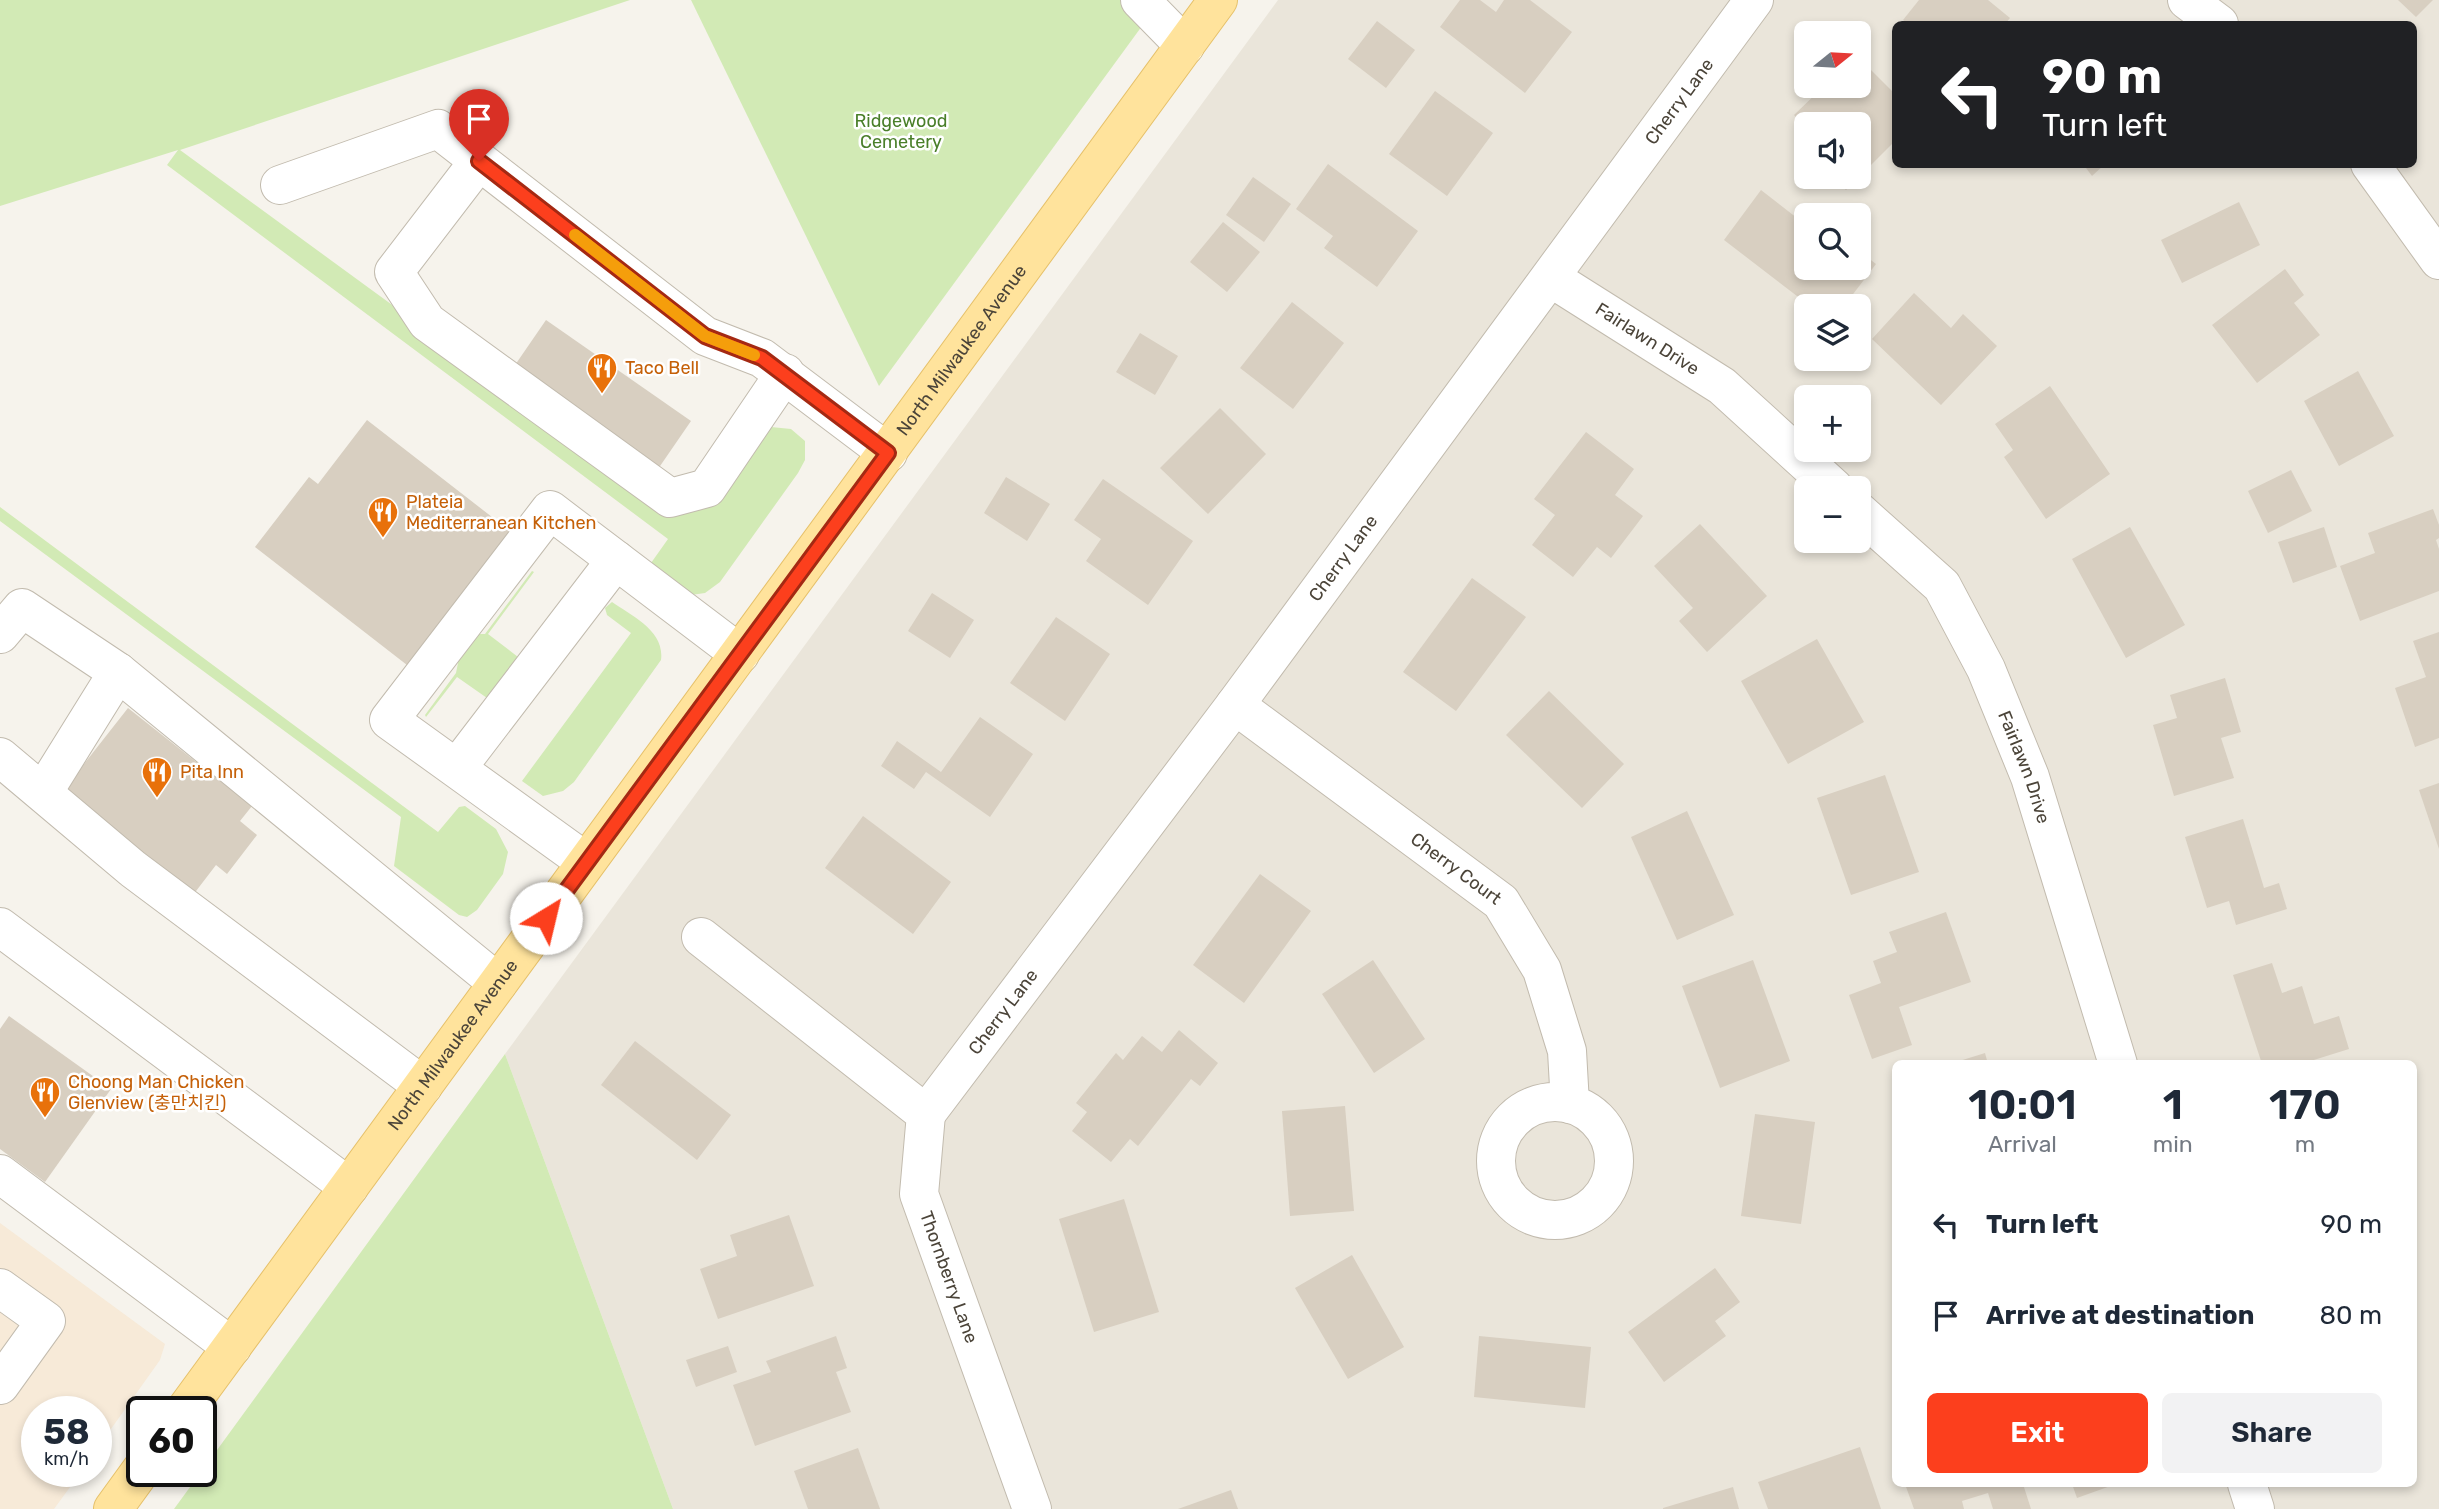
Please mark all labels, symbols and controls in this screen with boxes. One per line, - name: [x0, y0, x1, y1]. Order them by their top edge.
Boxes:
- north arrow: [1794, 21, 1871, 98]
- map controls: [1794, 21, 1871, 553]
- text: 90 m: [2042, 47, 2162, 105]
- icon: left: [1927, 49, 2018, 140]
- street label: Cherry Lane: [1640, 54, 1718, 149]
- pin: [449, 89, 509, 161]
- icon: arrive: [460, 100, 498, 138]
- text: Turn left: [2042, 106, 2167, 144]
- park label: Ridgewood Cemetery: [855, 110, 948, 153]
- button: sound: [1794, 112, 1871, 189]
- button: search: [1794, 203, 1871, 280]
- street label: North Milwaukee Avenue: [892, 261, 1031, 440]
- button: layers: [1794, 294, 1871, 371]
- street label: Fairlawn Drive: [1591, 298, 1703, 380]
- restaurant icon: Taco Bell: [585, 351, 619, 395]
- place label: Taco Bell: [625, 357, 699, 379]
- button: +: [1794, 385, 1871, 462]
- button: −: [1794, 476, 1871, 553]
- place label: Plateia Mediterranean Kitchen: [406, 491, 596, 534]
- restaurant icon: Plateia Mediterranean Kitchen: [366, 495, 400, 539]
- street label: Cherry Lane: [1304, 511, 1382, 606]
- street label: Fairlawn Drive: [1993, 708, 2055, 826]
- restaurant icon: Pita Inn: [140, 755, 174, 799]
- place label: Pita Inn: [180, 761, 244, 783]
- street label: Cherry Court: [1406, 828, 1506, 910]
- position arrow: [509, 881, 583, 955]
- street label: North Milwaukee Avenue: [383, 955, 523, 1135]
- street label: Cherry Lane: [964, 965, 1043, 1059]
- place label: Choong Man Chicken Glenview (충만치킨): [68, 1071, 244, 1114]
- restaurant icon: Choong Man Chicken Glenview (충만치킨): [28, 1075, 62, 1119]
- text: 10:01: [1968, 1080, 2077, 1130]
- text: 1: [2163, 1080, 2183, 1130]
- text: 170: [2269, 1080, 2341, 1130]
- text: Arrival: [1988, 1130, 2057, 1158]
- text: min: [2153, 1130, 2193, 1158]
- text: m: [2295, 1130, 2315, 1158]
- icon: left: [1927, 1206, 1965, 1244]
- street label: Thornberry Lane: [915, 1208, 983, 1346]
- text: Turn left: [1986, 1209, 2098, 1240]
- text: 90 m: [2321, 1209, 2382, 1240]
- icon: arrive: [1927, 1297, 1965, 1335]
- text: Arrive at destination: [1986, 1300, 2254, 1331]
- text: 80 m: [2319, 1300, 2382, 1331]
- button: Exit: [1927, 1393, 2148, 1473]
- button: Share: [2162, 1393, 2382, 1473]
- speed limit sign: 60: [126, 1396, 217, 1487]
- text: 58: [43, 1411, 90, 1453]
- text: km/h: [44, 1448, 89, 1470]

